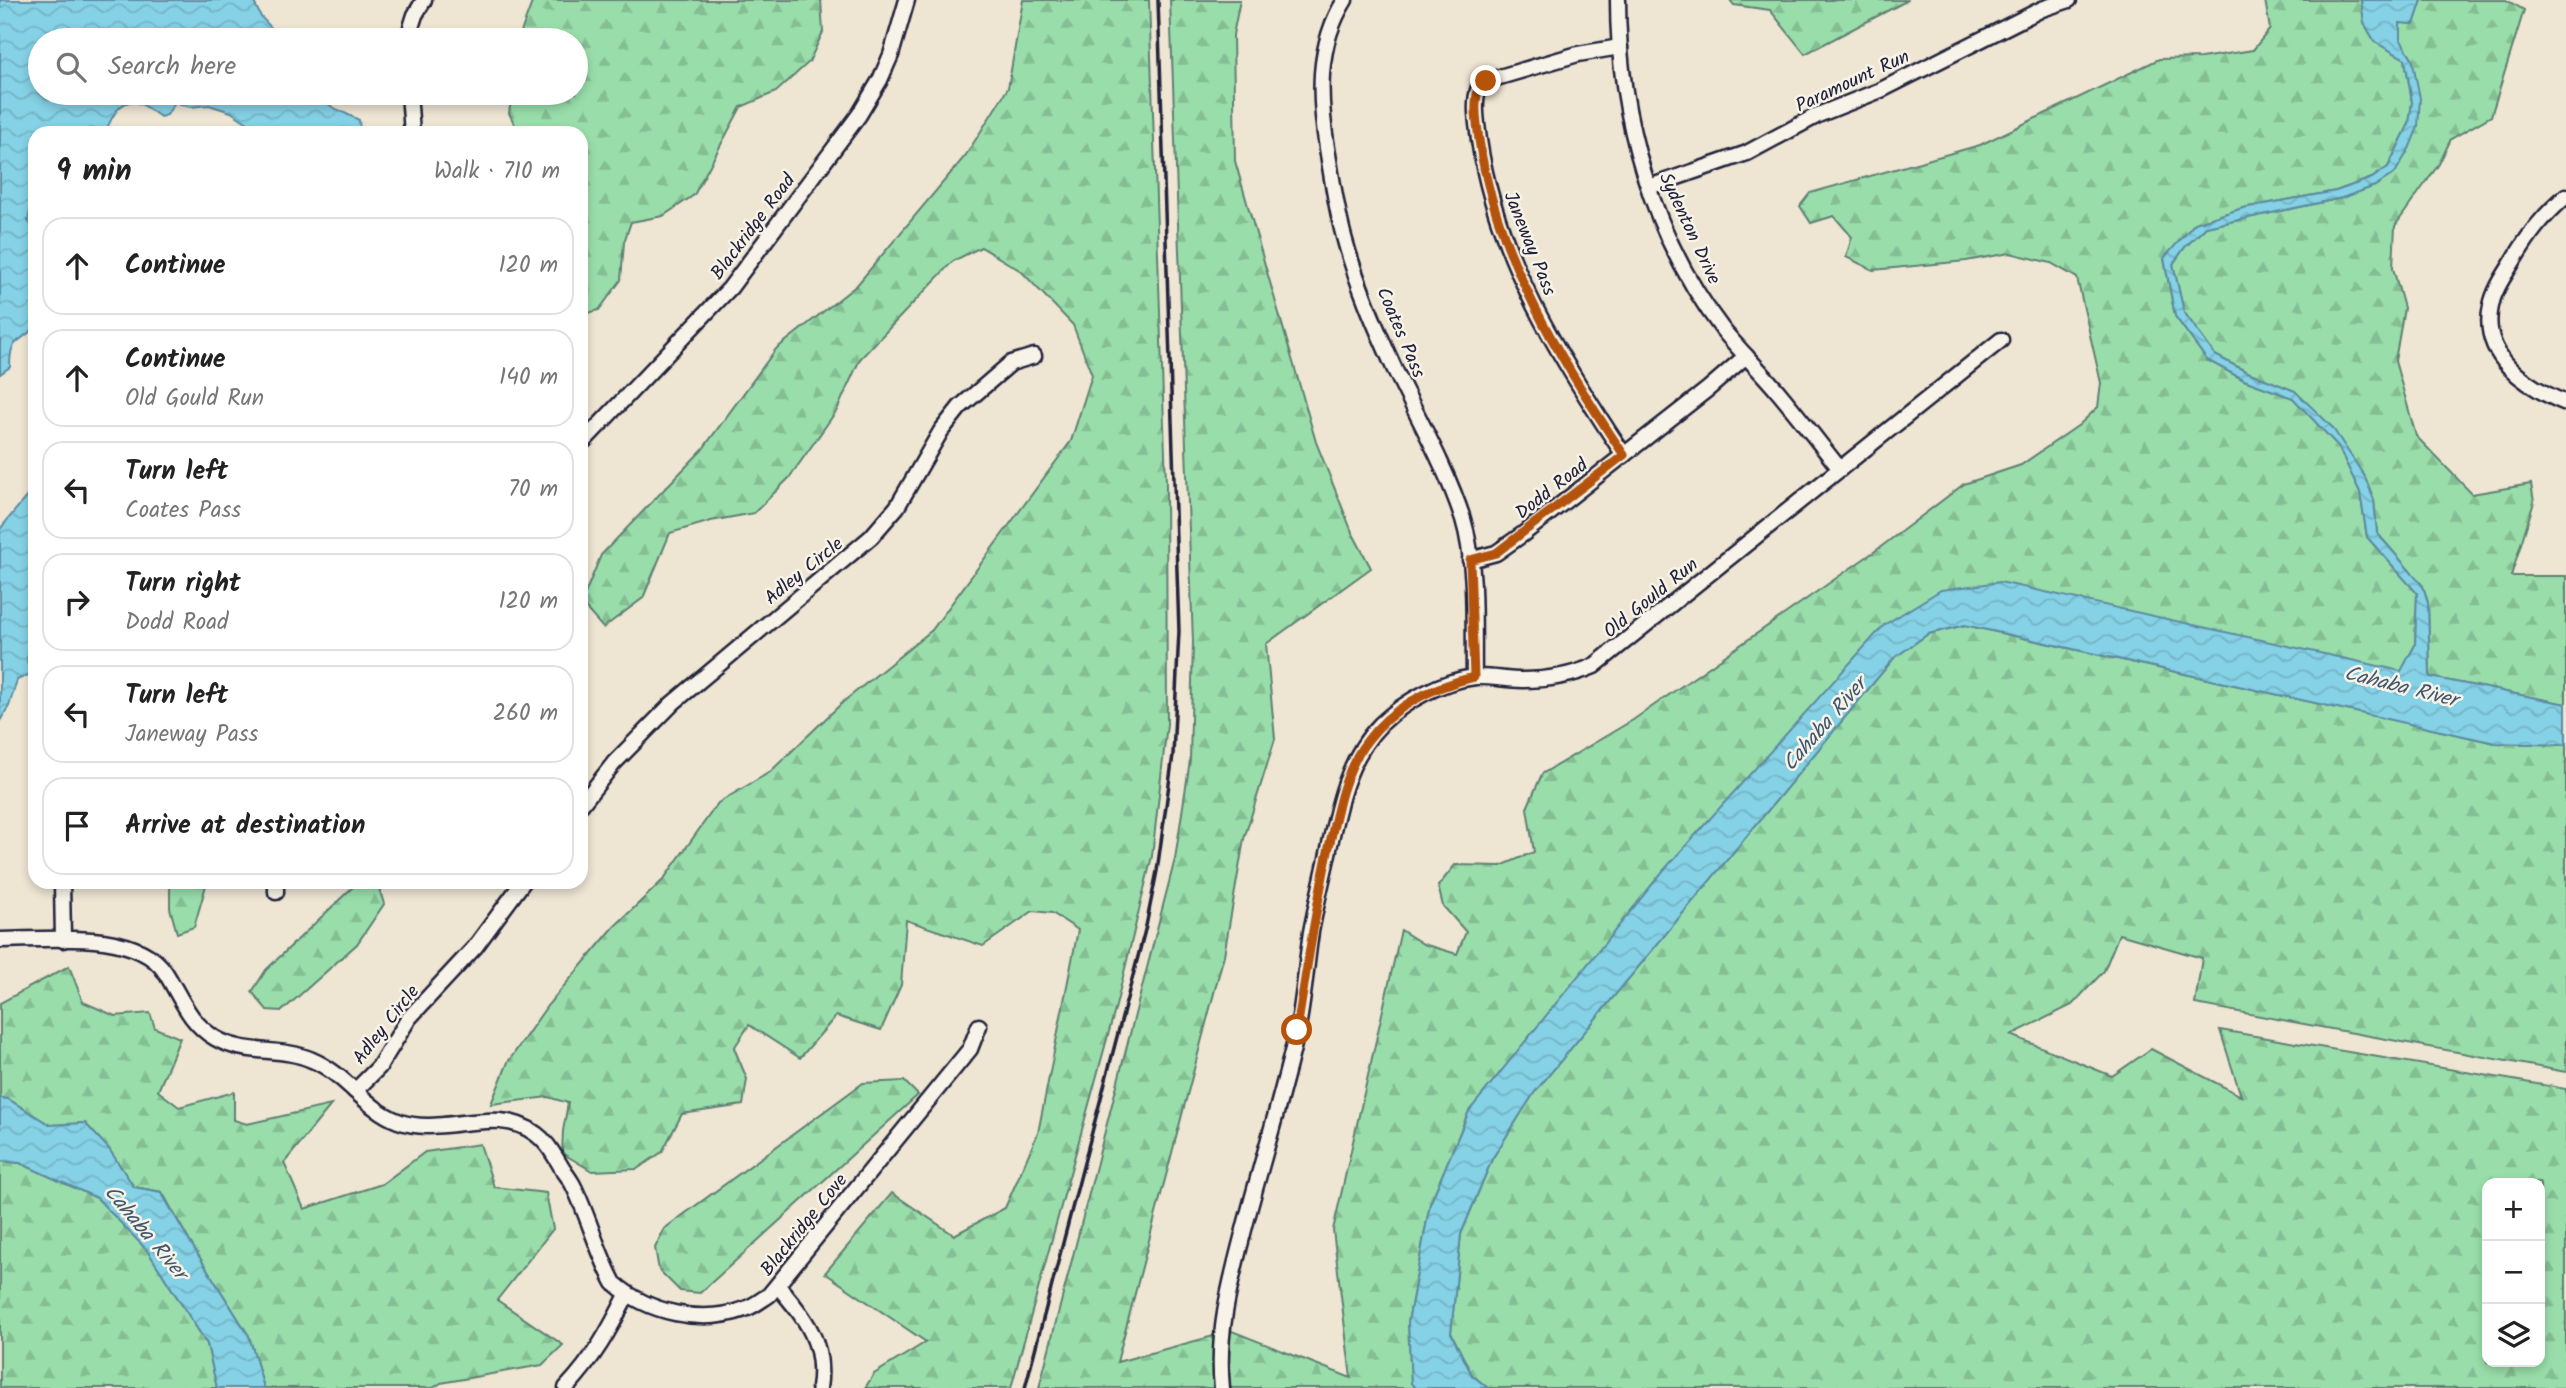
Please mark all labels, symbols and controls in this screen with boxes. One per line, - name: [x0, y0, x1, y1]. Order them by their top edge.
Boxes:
- search box: [28, 28, 588, 105]
- street label: Paramount Run: [1791, 42, 1915, 121]
- text: Search here: [108, 46, 236, 88]
- icon: search: [52, 48, 90, 86]
- route end: [1470, 65, 1501, 96]
- text: 9 min: [56, 148, 132, 196]
- text: Walk · 710 m: [434, 154, 560, 190]
- street label: Blackridge Road: [704, 167, 804, 287]
- street label: Sydenton Drive: [1650, 168, 1728, 290]
- street label: Janeway Pass: [1495, 187, 1564, 300]
- text: Continue: [125, 245, 226, 287]
- icon: ahead: [58, 247, 96, 285]
- text: 120 m: [498, 248, 558, 284]
- street label: Coates Pass: [1368, 283, 1433, 383]
- text: Continue: [125, 339, 226, 381]
- icon: ahead: [58, 359, 96, 397]
- text: 140 m: [499, 360, 558, 396]
- text: Old Gould Run: [125, 381, 264, 417]
- text: Turn left: [125, 451, 228, 493]
- street label: Dodd Road: [1509, 451, 1596, 528]
- icon: left: [58, 471, 96, 509]
- text: 70 m: [508, 472, 558, 508]
- text: Coates Pass: [125, 493, 241, 529]
- street label: Adley Circle: [758, 530, 851, 613]
- street label: Old Gould Run: [1597, 551, 1705, 646]
- text: Turn right: [125, 563, 241, 605]
- icon: right: [58, 583, 96, 621]
- text: 120 m: [498, 584, 558, 620]
- text: Dodd Road: [125, 605, 229, 641]
- water label: Cahaba River: [2341, 657, 2465, 718]
- water label: Cahaba River: [1775, 668, 1878, 779]
- text: Turn left: [125, 675, 228, 717]
- icon: left: [58, 695, 96, 733]
- text: 260 m: [493, 696, 558, 732]
- text: Janeway Pass: [125, 717, 258, 753]
- text: Arrive at destination: [125, 805, 365, 847]
- icon: arrive: [58, 807, 96, 845]
- street label: Adley Circle: [346, 978, 428, 1072]
- route start: [1281, 1014, 1312, 1045]
- street label: Blackridge Cove: [754, 1167, 856, 1283]
- water label: Cahaba River: [95, 1178, 197, 1291]
- map controls: [2482, 1178, 2545, 1367]
- button: +: [2482, 1178, 2545, 1241]
- button: −: [2482, 1241, 2545, 1304]
- button: layers: [2482, 1304, 2545, 1367]

